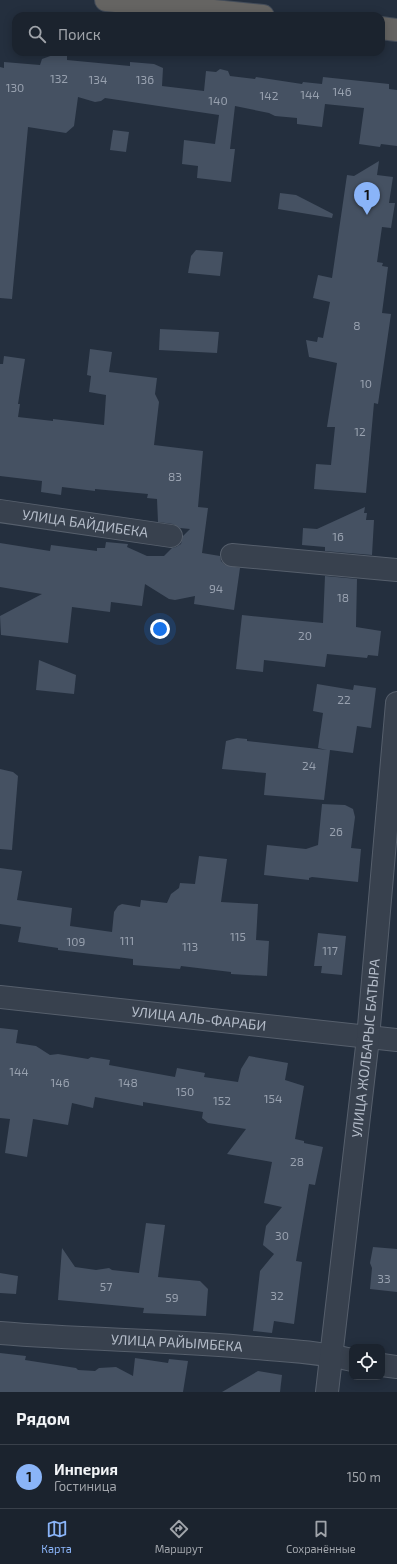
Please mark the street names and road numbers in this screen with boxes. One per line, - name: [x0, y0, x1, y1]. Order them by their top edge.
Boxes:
- street label: УЛИЦА БАЙДИБЕКА: [21, 505, 150, 541]
- street label: УЛИЦА ЖОЛБАРЫС БАТЫРА: [348, 958, 383, 1139]
- street label: УЛИЦА АЛЬ-ФАРАБИ: [131, 1002, 267, 1034]
- street label: УЛИЦА РАЙЫМБЕКА: [111, 1330, 244, 1355]

